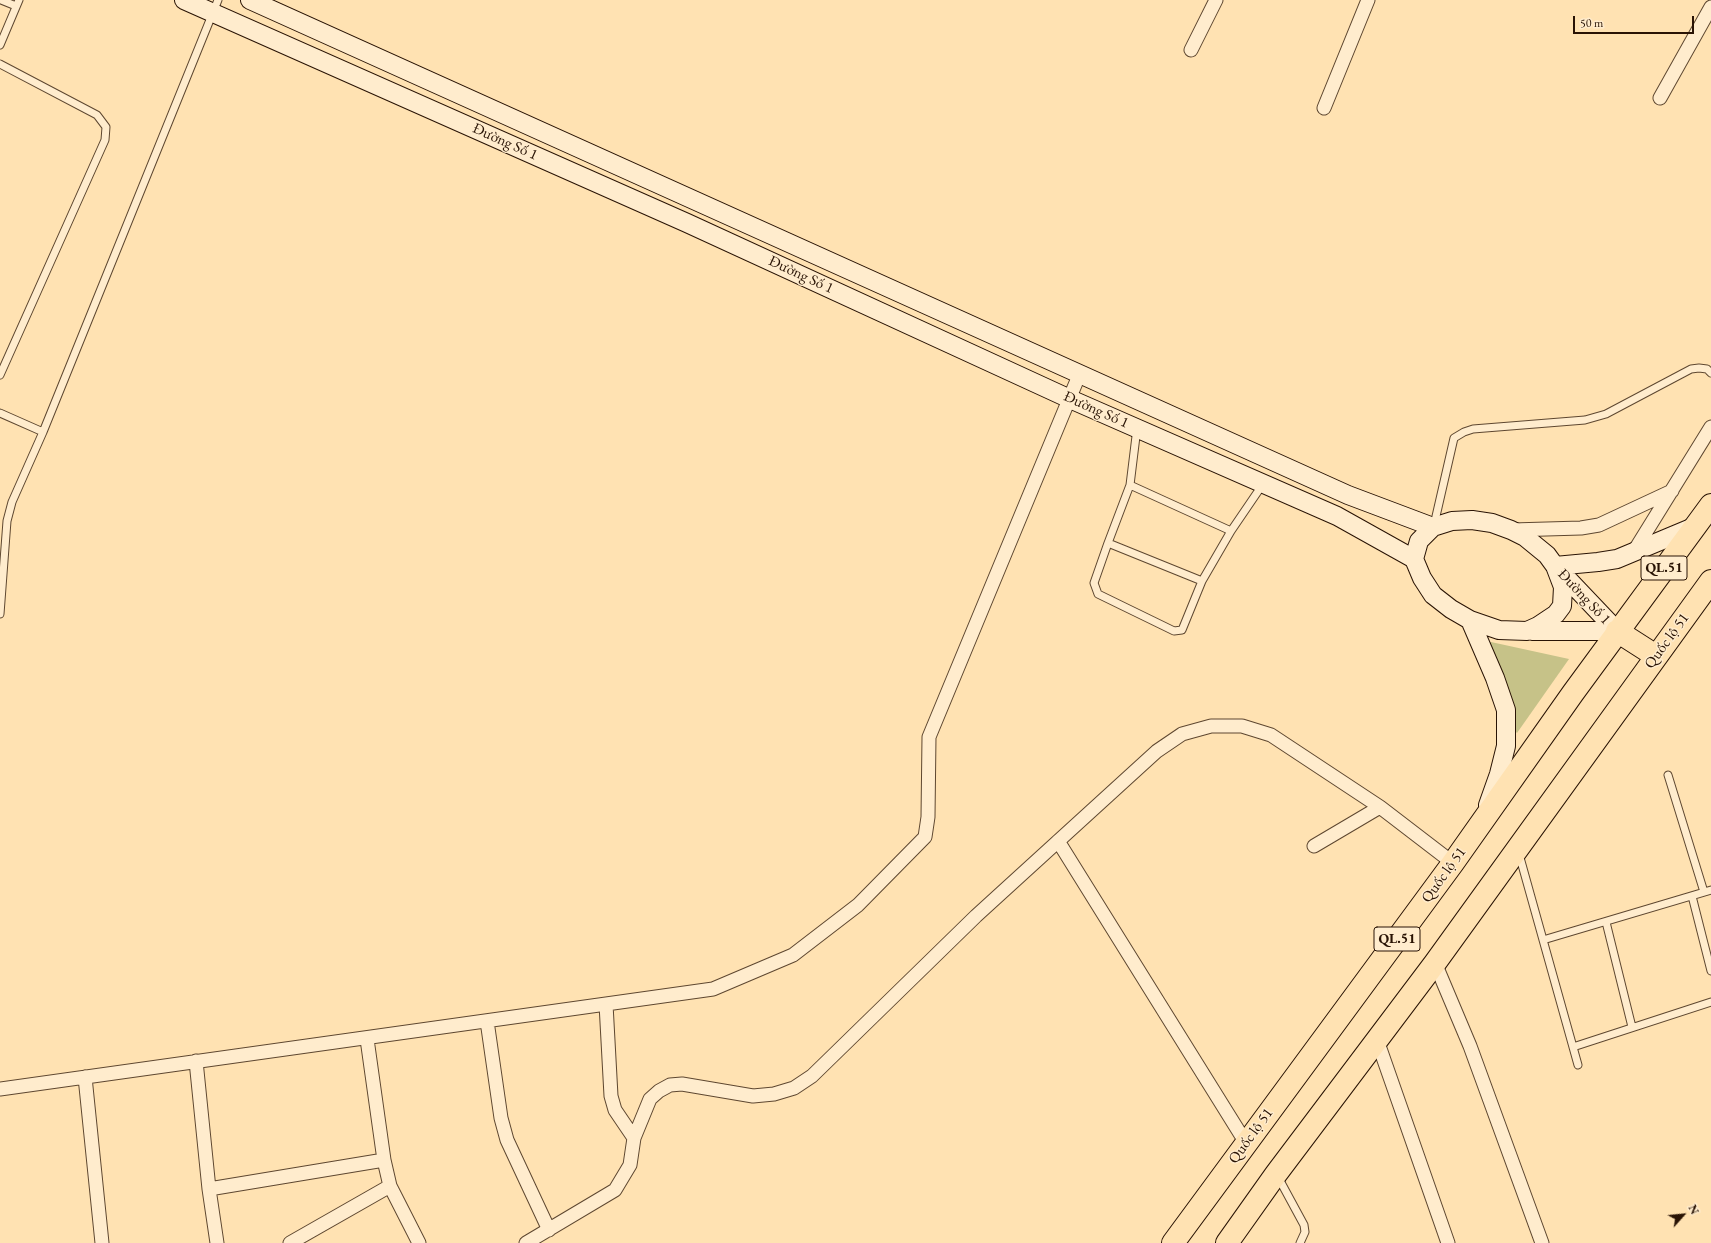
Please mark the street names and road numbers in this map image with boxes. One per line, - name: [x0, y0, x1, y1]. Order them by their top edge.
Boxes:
- street label: Đường Số 1: [470, 120, 540, 164]
- street label: Đường Số 1: [766, 252, 836, 298]
- street label: Đường Số 1: [1061, 388, 1131, 432]
- road number: QL.51: [1641, 556, 1687, 580]
- street label: Đường Số 1: [1554, 565, 1614, 629]
- street label: Quốc lộ 51: [1641, 610, 1693, 672]
- street label: Quốc lộ 51: [1418, 844, 1470, 906]
- road number: QL.51: [1374, 927, 1420, 951]
- street label: Quốc lộ 51: [1225, 1105, 1277, 1167]

